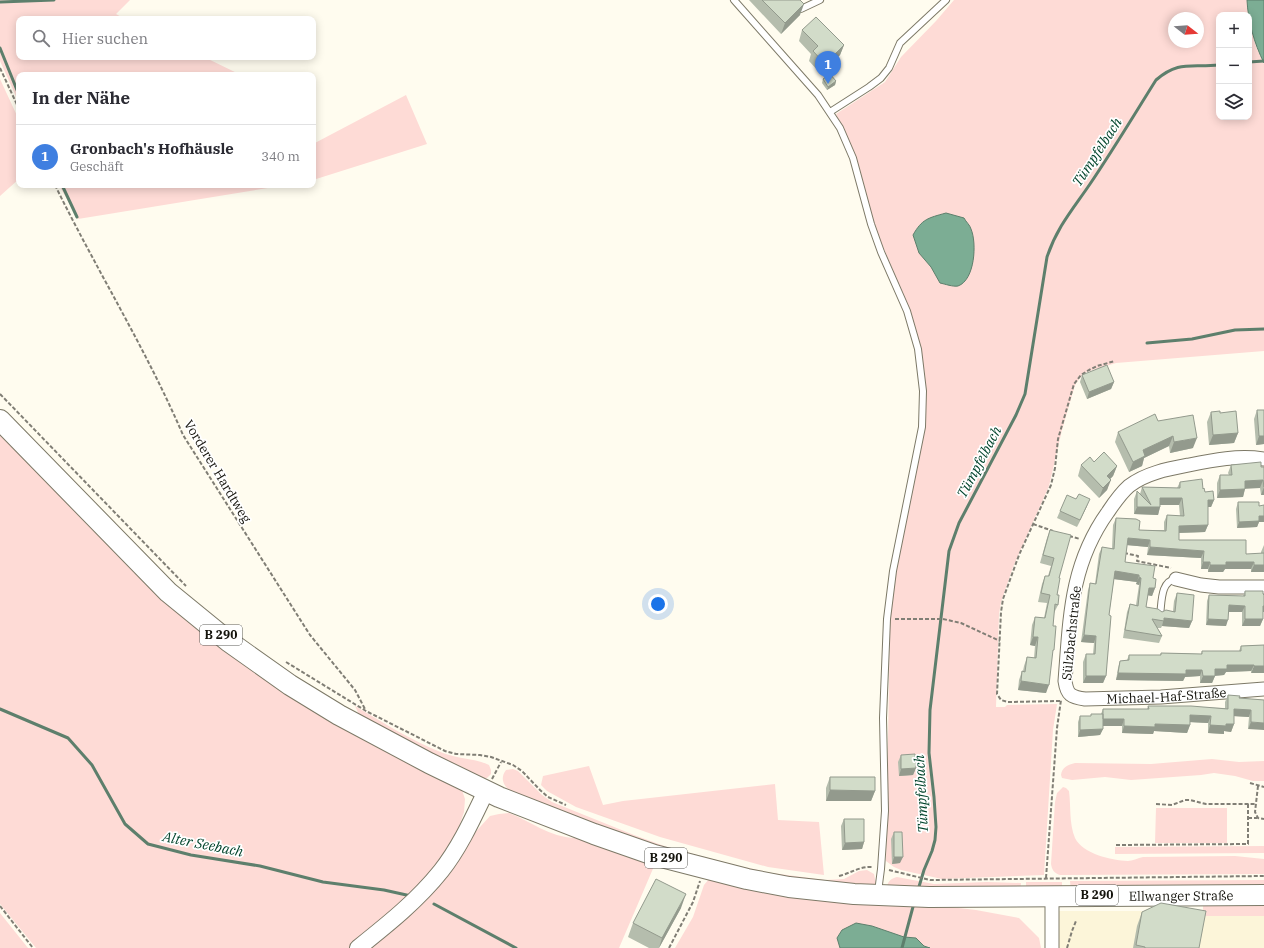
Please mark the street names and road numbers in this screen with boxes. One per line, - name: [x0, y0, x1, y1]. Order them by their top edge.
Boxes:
- street label: Vorderer Hardtweg: [180, 417, 255, 526]
- street label: Sülzbachstraße: [1058, 585, 1085, 681]
- road number: B 290: [200, 625, 242, 645]
- street label: Michael-Haf-Straße: [1106, 684, 1227, 707]
- road number: B 290: [645, 848, 687, 868]
- road number: B 290: [1076, 885, 1118, 905]
- street label: Ellwanger Straße: [1129, 887, 1234, 905]

